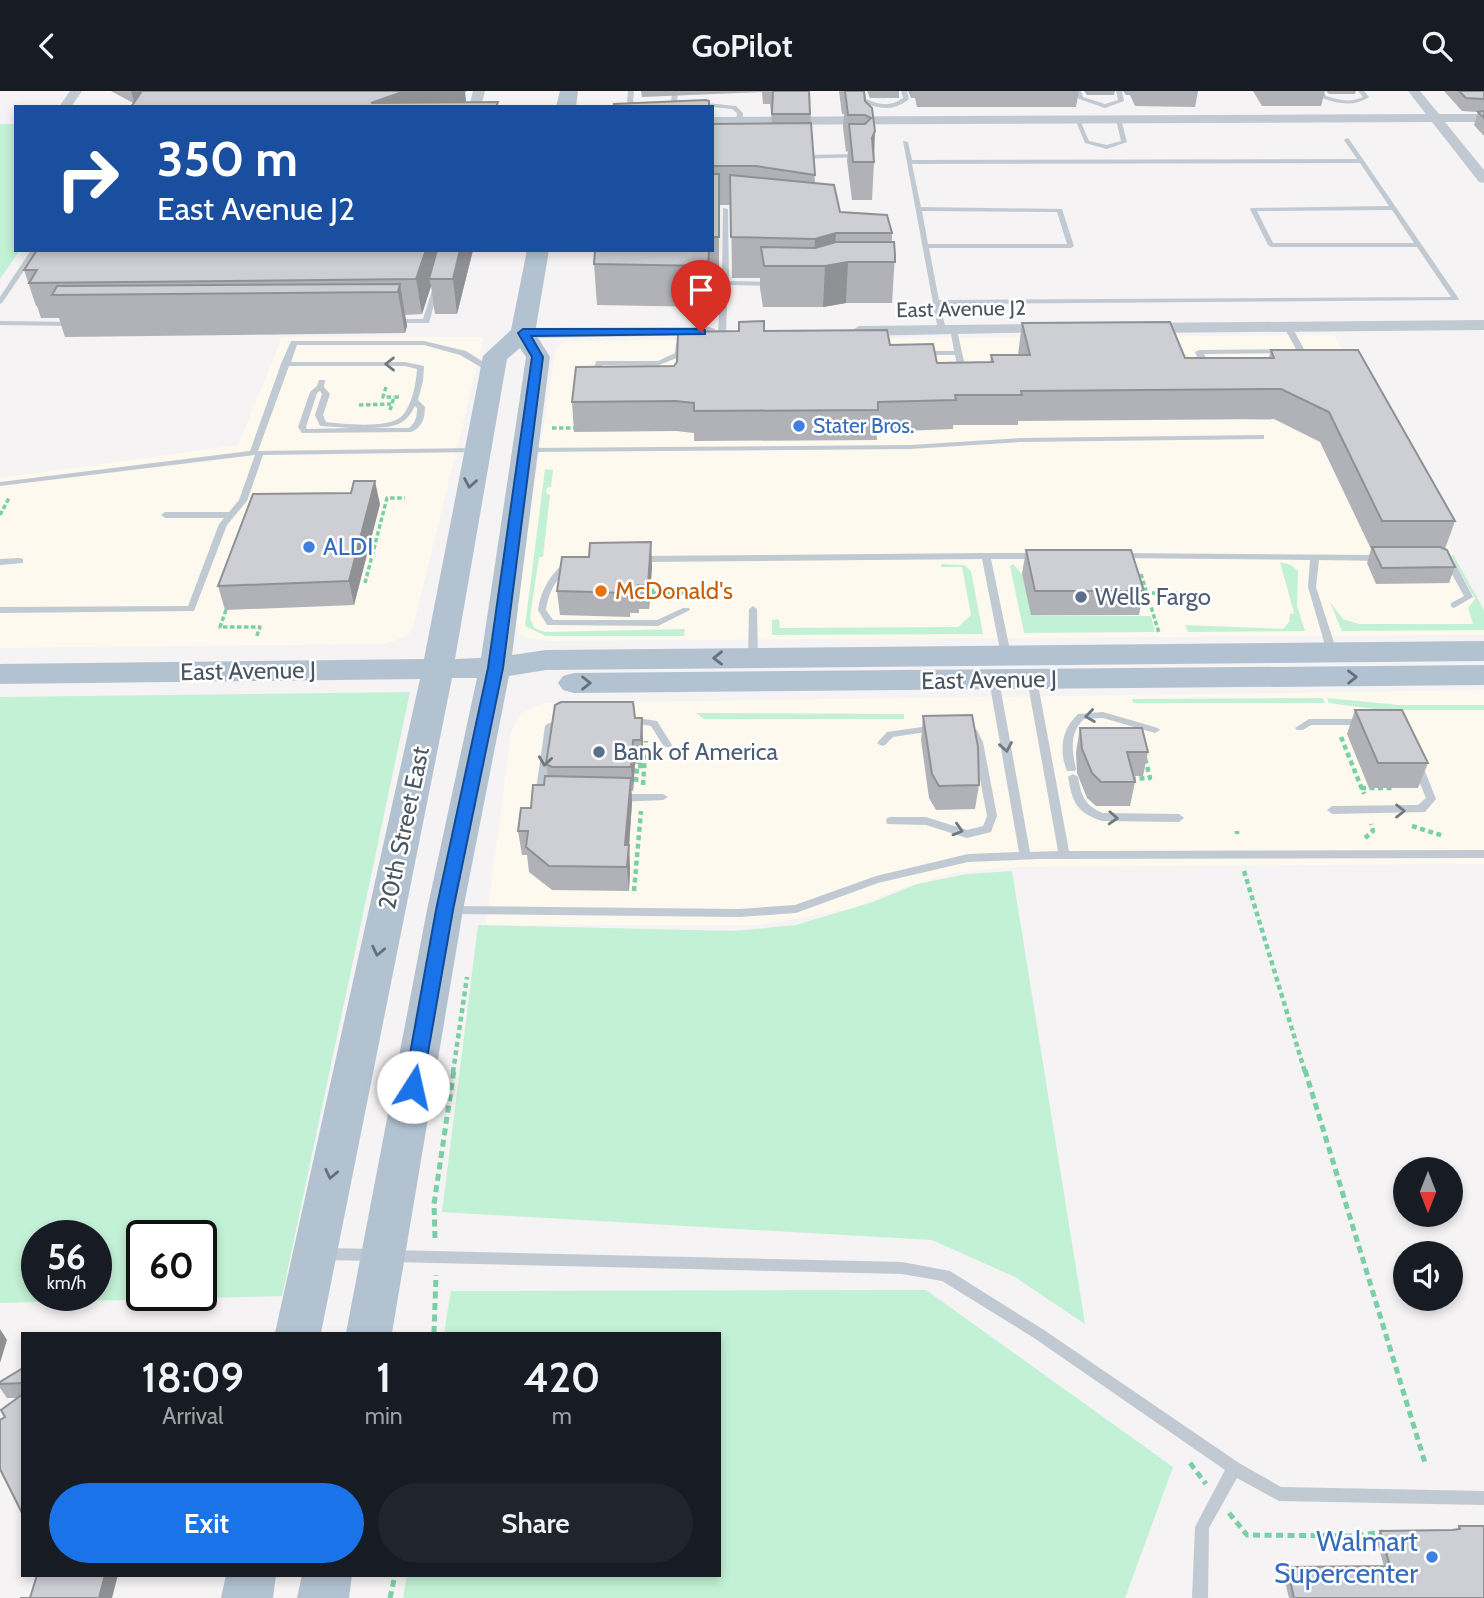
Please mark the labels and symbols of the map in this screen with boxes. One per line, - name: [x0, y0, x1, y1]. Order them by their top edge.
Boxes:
- pin: [671, 260, 731, 332]
- street label: East Avenue J2: [896, 295, 1026, 322]
- one-way arrow: [385, 356, 395, 372]
- place label: Stater Bros.: [813, 413, 914, 438]
- marker: Stater Bros.: [791, 418, 807, 434]
- one-way arrow: [463, 477, 478, 489]
- place label: ALDI: [323, 532, 373, 561]
- marker: ALDI: [301, 539, 317, 555]
- place label: McDonald's: [615, 576, 733, 605]
- place label: Wells Fargo: [1095, 582, 1211, 611]
- marker: McDonald's: [593, 583, 609, 599]
- marker: Wells Fargo: [1073, 589, 1089, 605]
- one-way arrow: [713, 650, 724, 665]
- street label: East Avenue J: [180, 655, 316, 686]
- street label: East Avenue J: [921, 664, 1057, 695]
- one-way arrow: [1348, 669, 1358, 685]
- one-way arrow: [581, 675, 592, 691]
- one-way arrow: [1084, 709, 1096, 724]
- place label: Bank of America: [613, 737, 779, 766]
- one-way arrow: [998, 741, 1013, 753]
- street label: 20th Street East: [372, 744, 435, 912]
- marker: Bank of America: [591, 744, 607, 760]
- one-way arrow: [538, 755, 553, 767]
- one-way arrow: [1396, 803, 1406, 819]
- one-way arrow: [1108, 810, 1119, 825]
- one-way arrow: [951, 822, 963, 836]
- one-way arrow: [372, 945, 387, 957]
- position arrow: [376, 1050, 450, 1124]
- north arrow: [1393, 1157, 1463, 1227]
- one-way arrow: [324, 1168, 339, 1180]
- speed limit sign: 60: [126, 1220, 217, 1311]
- place label: Walmart Supercenter: [1274, 1524, 1418, 1590]
- marker: Walmart Supercenter: [1424, 1549, 1440, 1565]

